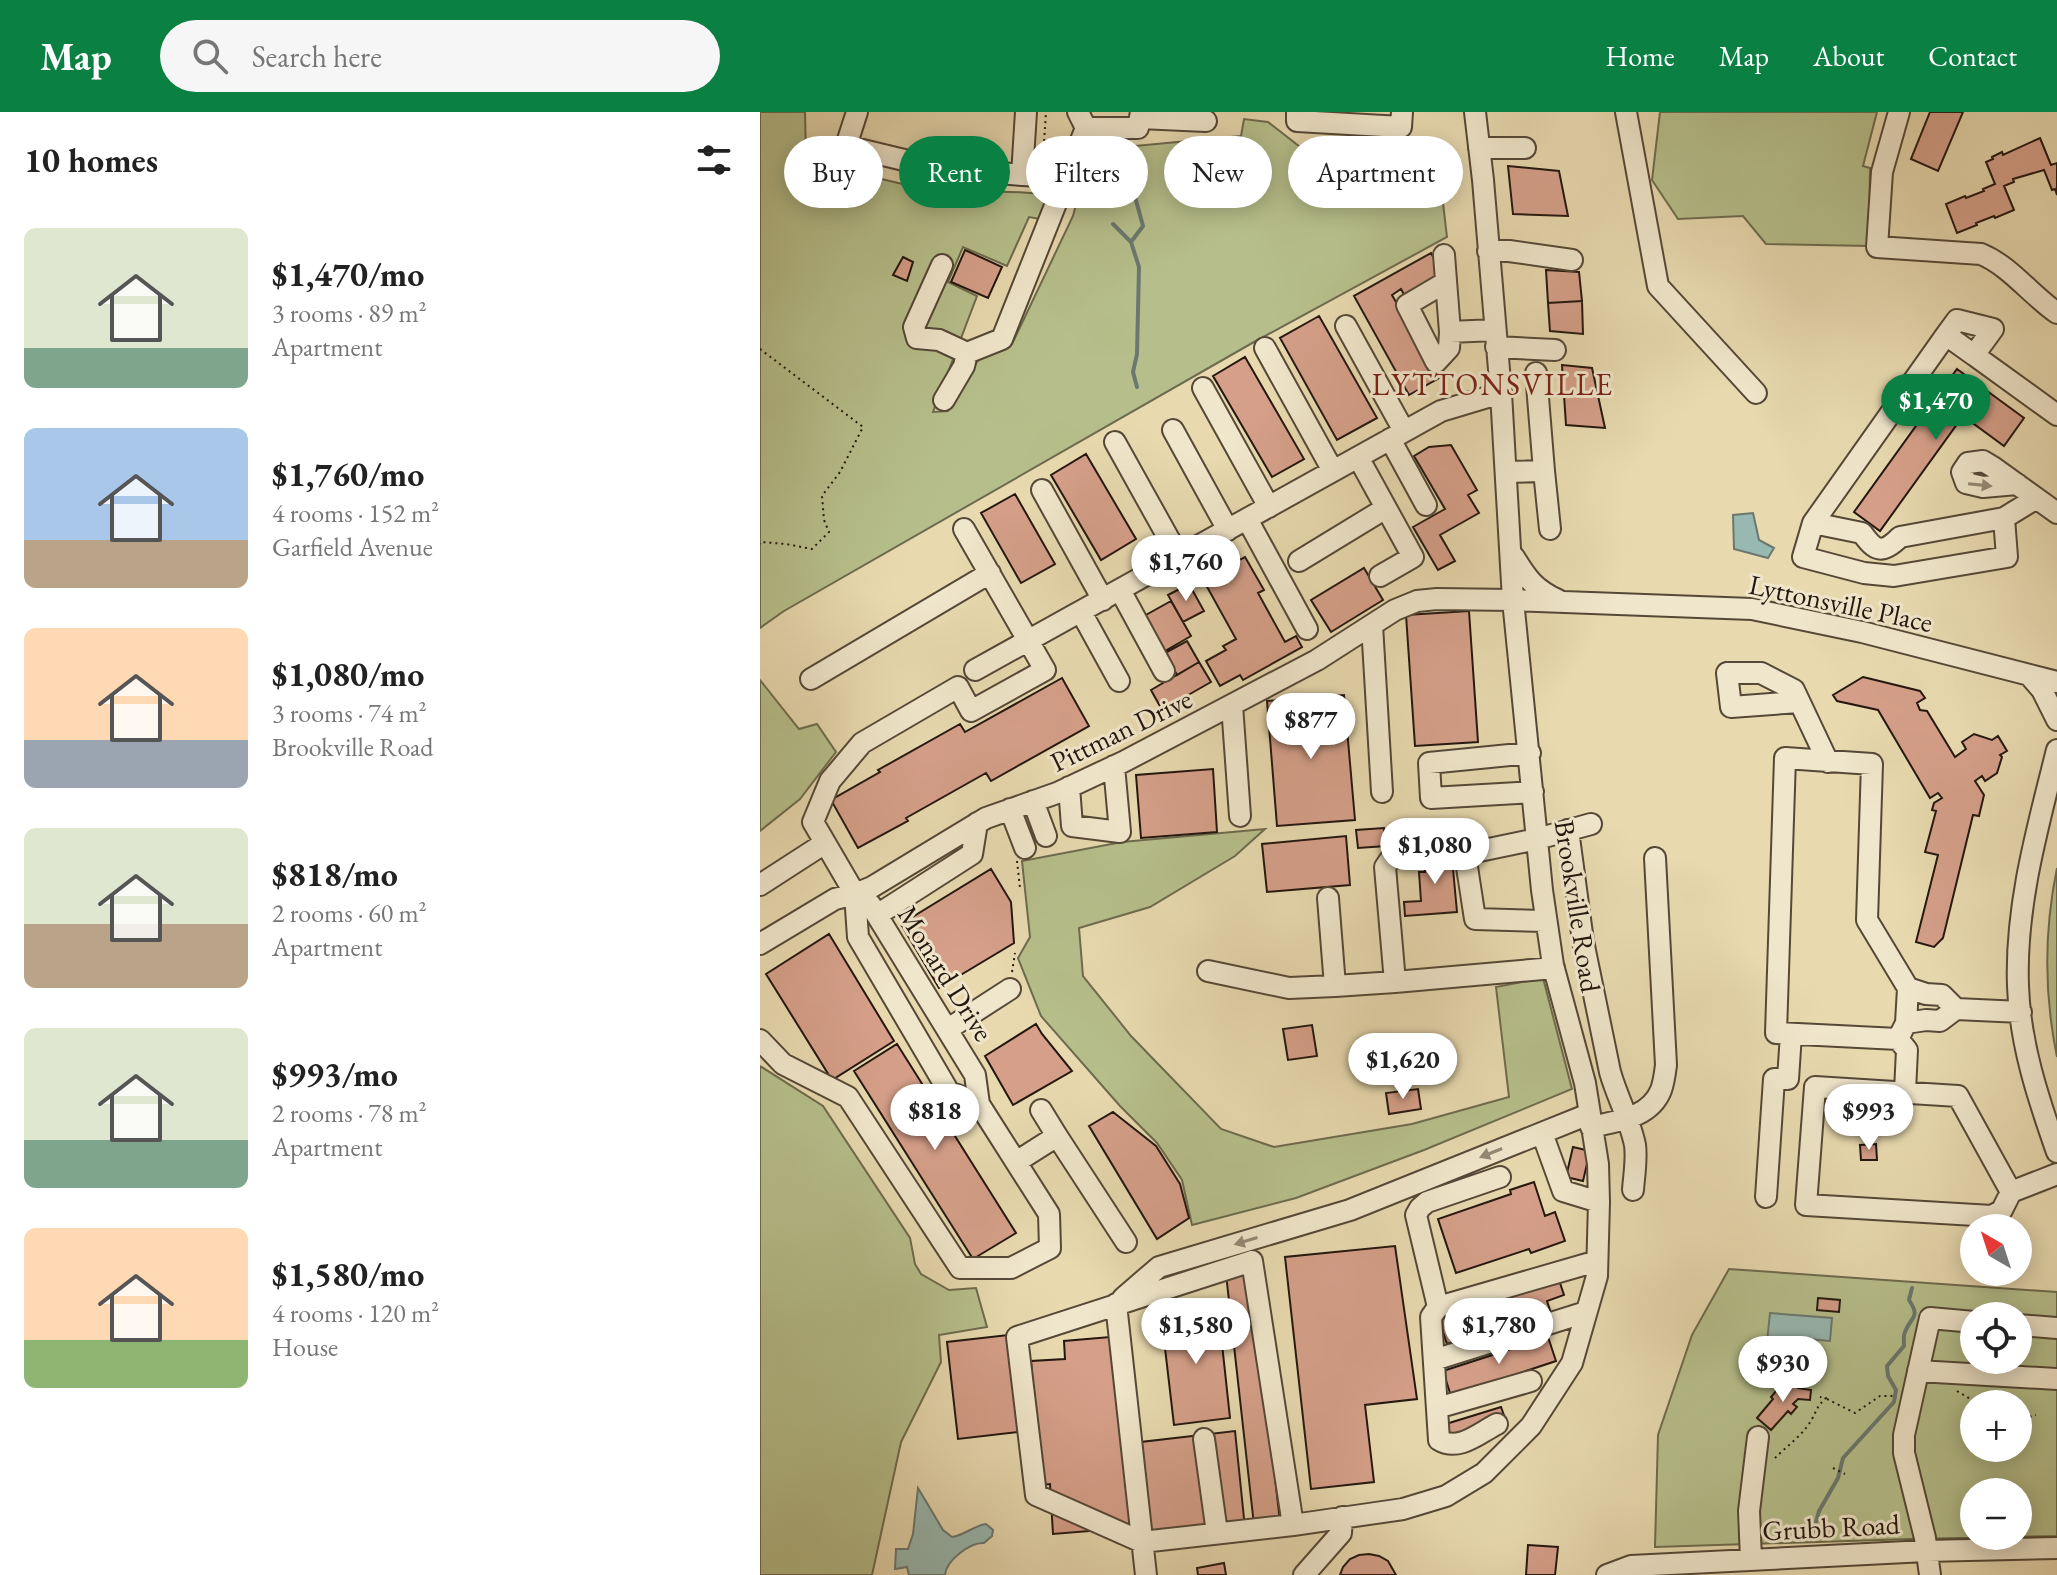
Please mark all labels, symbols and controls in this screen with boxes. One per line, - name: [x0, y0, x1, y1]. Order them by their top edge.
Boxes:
- search box: [160, 20, 720, 92]
- text: Map: [40, 32, 112, 81]
- icon: search: [188, 34, 232, 78]
- text: Search here: [252, 37, 382, 76]
- text: Home: [1605, 38, 1675, 74]
- text: Map: [1719, 38, 1769, 74]
- text: About: [1813, 38, 1884, 74]
- text: Contact: [1928, 38, 2017, 74]
- chip: Buy: [784, 136, 883, 208]
- chip: Rent: [899, 136, 1010, 208]
- chip: Filters: [1026, 136, 1148, 208]
- chip: New: [1164, 136, 1272, 208]
- chip: Apartment: [1288, 136, 1463, 208]
- text: 10 homes: [24, 138, 158, 182]
- icon: filters: [692, 138, 736, 182]
- text: $1,470/mo: [272, 252, 424, 296]
- icon: home: [88, 260, 184, 356]
- text: 3 rooms · 89 m²: [272, 296, 427, 330]
- text: Apartment: [272, 330, 382, 364]
- district label: LYTTONSVILLE: [1372, 365, 1614, 404]
- pin: $1,470: [1871, 374, 2001, 442]
- text: $1,470: [1899, 383, 1973, 417]
- text: $1,760/mo: [272, 452, 424, 496]
- icon: home: [88, 460, 184, 556]
- one-way arrow: [1968, 478, 1993, 491]
- text: 4 rooms · 152 m²: [272, 496, 439, 530]
- text: Garfield Avenue: [272, 530, 433, 564]
- pin: $1,760: [1121, 535, 1251, 603]
- text: $1,760: [1149, 544, 1223, 578]
- street label: Lyttonsville Place: [1746, 566, 1936, 640]
- text: $1,080/mo: [272, 652, 424, 696]
- icon: home: [88, 660, 184, 756]
- street label: Pittman Drive: [1044, 680, 1198, 780]
- pin: $877: [1264, 693, 1358, 761]
- text: 3 rooms · 74 m²: [272, 696, 427, 730]
- text: $877: [1284, 702, 1338, 736]
- text: Brookville Road: [272, 730, 434, 764]
- street label: Brookville Road: [1547, 817, 1610, 996]
- pin: $1,080: [1370, 818, 1500, 886]
- text: $1,080: [1398, 827, 1472, 861]
- text: $818/mo: [272, 852, 398, 896]
- icon: home: [88, 860, 184, 956]
- text: 2 rooms · 60 m²: [272, 896, 427, 930]
- street label: Monard Drive: [890, 898, 1002, 1048]
- text: Apartment: [272, 930, 382, 964]
- pin: $1,620: [1338, 1033, 1468, 1101]
- text: $1,620: [1366, 1042, 1440, 1076]
- text: $993/mo: [272, 1052, 398, 1096]
- icon: home: [88, 1060, 184, 1156]
- pin: $818: [888, 1084, 982, 1152]
- pin: $993: [1822, 1084, 1916, 1152]
- text: $818: [908, 1093, 962, 1127]
- text: $993: [1842, 1093, 1896, 1127]
- text: 2 rooms · 78 m²: [272, 1096, 427, 1130]
- text: Apartment: [272, 1130, 382, 1164]
- one-way arrow: [1479, 1147, 1503, 1160]
- north arrow: [1960, 1214, 2032, 1286]
- map controls: [1960, 1214, 2032, 1550]
- one-way arrow: [1234, 1235, 1258, 1248]
- text: $1,580/mo: [272, 1252, 424, 1296]
- icon: home: [88, 1260, 184, 1356]
- text: 4 rooms · 120 m²: [272, 1296, 439, 1330]
- pin: $1,580: [1131, 1298, 1261, 1366]
- pin: $1,780: [1434, 1298, 1564, 1366]
- button: locate: [1960, 1302, 2032, 1374]
- text: $1,580: [1159, 1307, 1233, 1341]
- text: $1,780: [1462, 1307, 1536, 1341]
- text: House: [272, 1330, 338, 1364]
- pin: $930: [1736, 1336, 1830, 1404]
- text: $930: [1756, 1345, 1810, 1379]
- button: +: [1960, 1390, 2032, 1462]
- button: −: [1960, 1478, 2032, 1550]
- street label: Grubb Road: [1761, 1505, 1901, 1549]

